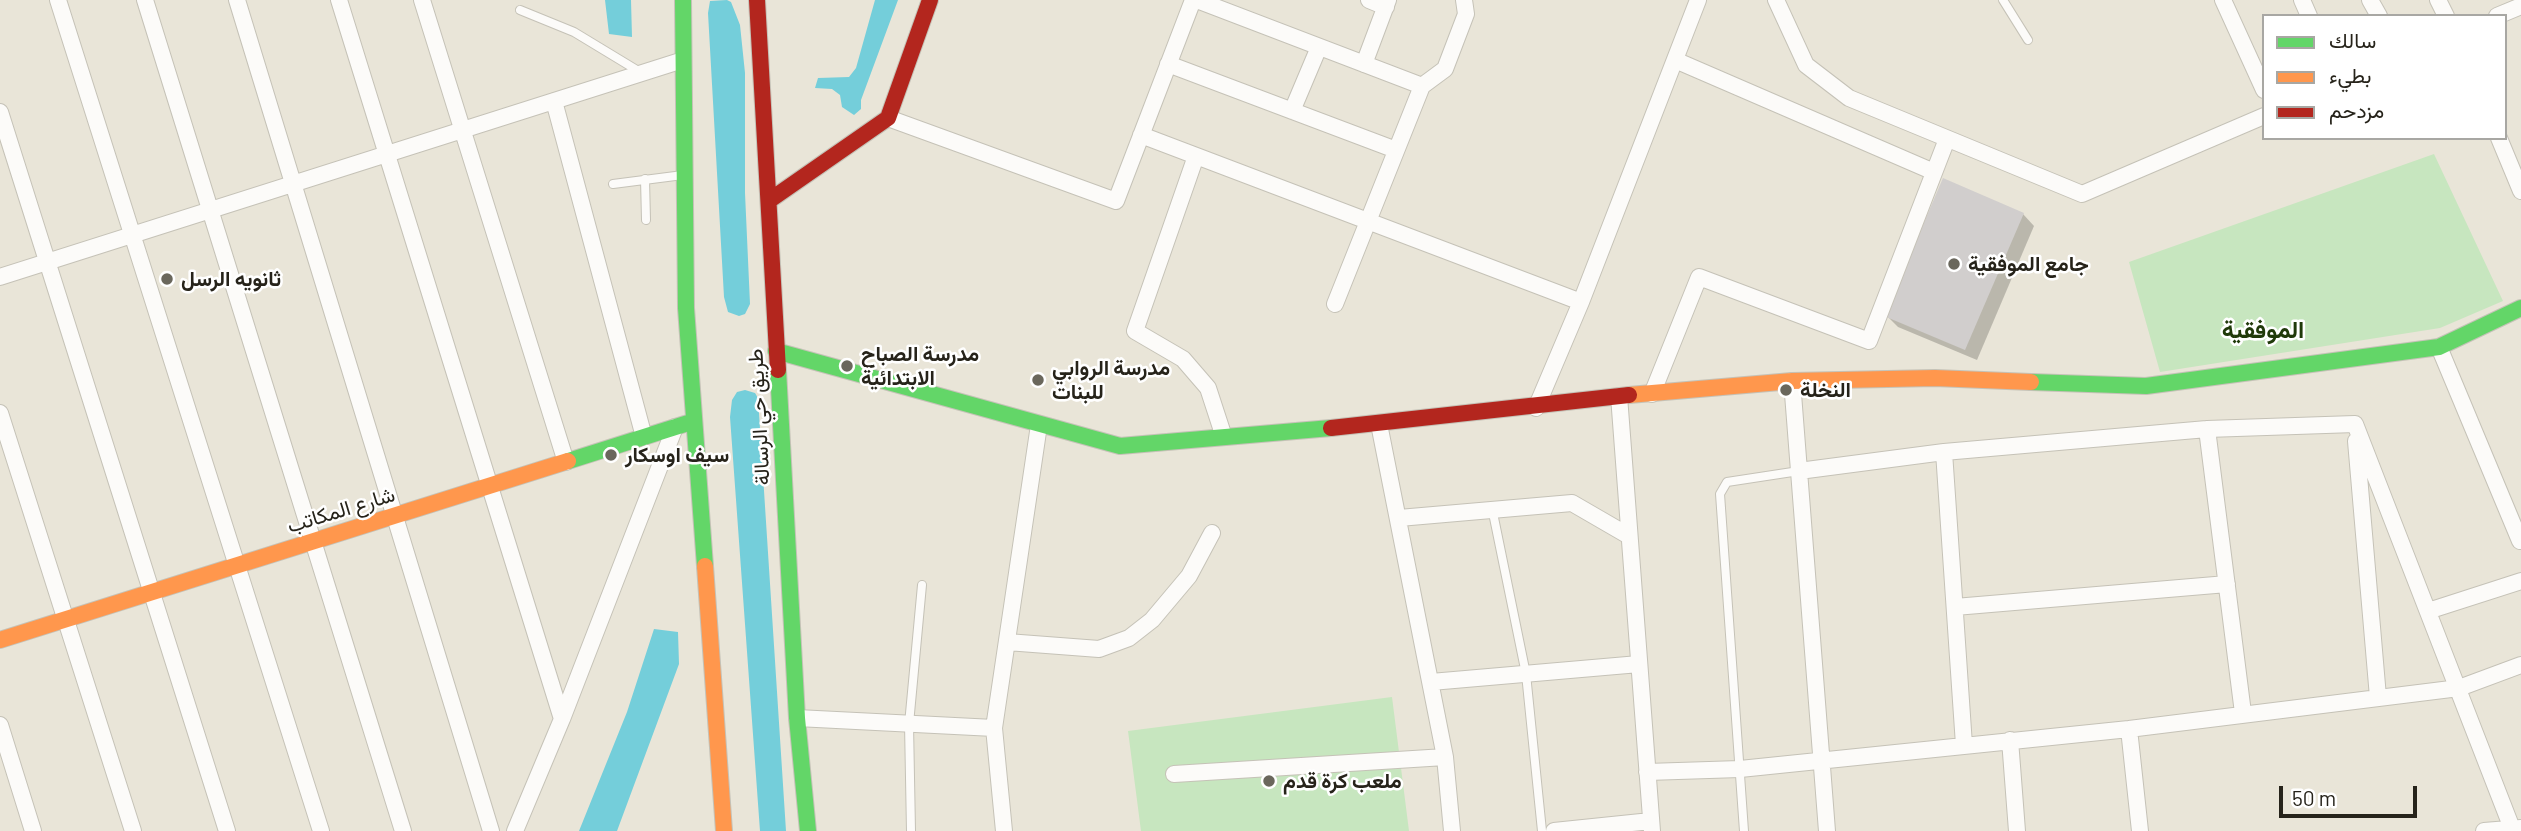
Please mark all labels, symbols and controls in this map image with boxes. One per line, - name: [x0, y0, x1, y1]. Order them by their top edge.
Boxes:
- legend: [2262, 14, 2507, 140]
- text: سالك: [2329, 27, 2376, 52]
- text: بطيء: [2329, 62, 2372, 87]
- text: مزدحم: [2329, 97, 2384, 122]
- place label: جامع الموفقية: [1968, 251, 2089, 277]
- marker: جامع الموفقية: [1946, 256, 1962, 272]
- place label: ثانويه الرسل: [181, 266, 281, 292]
- marker: ثانويه الرسل: [159, 271, 175, 287]
- district label: الموفقية: [2222, 316, 2304, 344]
- place label: مدرسة الصباح الابتدائية: [861, 341, 979, 391]
- street label: طريق حي الرسالة: [743, 348, 775, 486]
- place label: مدرسة الروابي للبنات: [1052, 355, 1170, 405]
- marker: مدرسة الصباح الابتدائية: [839, 358, 855, 374]
- marker: مدرسة الروابي للبنات: [1030, 372, 1046, 388]
- place label: النخلة: [1800, 377, 1851, 403]
- marker: النخلة: [1778, 382, 1794, 398]
- place label: سيف اوسكار: [625, 442, 729, 468]
- marker: سيف اوسكار: [603, 447, 619, 463]
- street label: شارع المكاتب: [284, 482, 398, 538]
- place label: ملعب كرة قدم: [1283, 768, 1402, 794]
- scale bar: [2283, 772, 2421, 816]
- marker: ملعب كرة قدم: [1261, 773, 1277, 789]
- text: 50 m: [2292, 785, 2336, 810]

